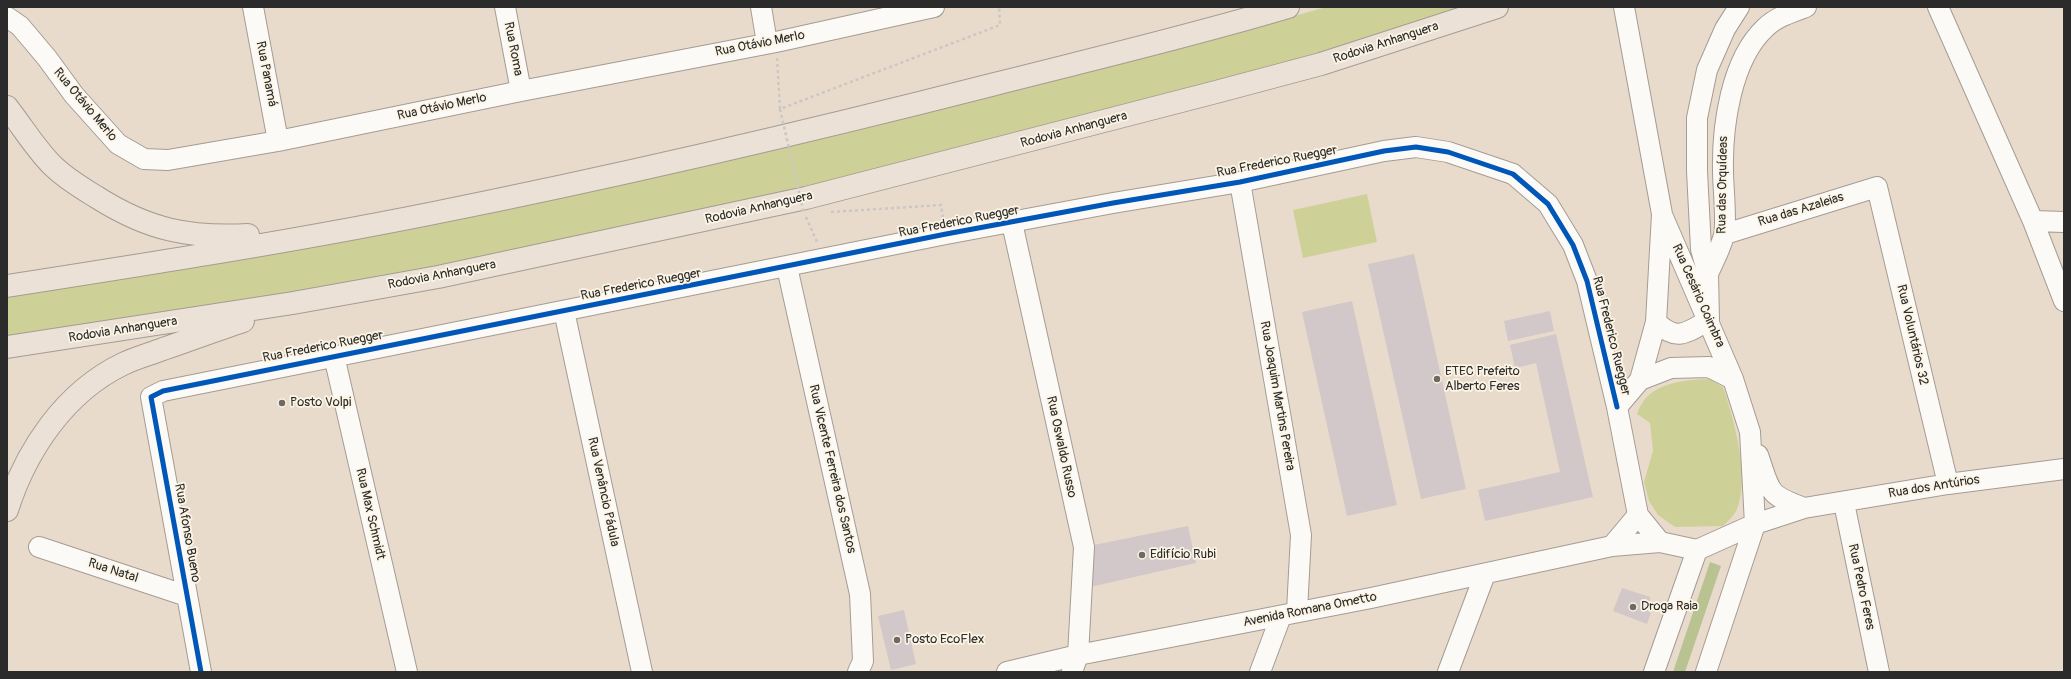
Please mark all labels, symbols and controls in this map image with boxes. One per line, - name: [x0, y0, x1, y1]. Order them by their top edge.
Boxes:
- street label: Rodovia Anhanguera: [1331, 19, 1441, 67]
- street label: Rua Roma: [500, 21, 526, 77]
- street label: Rua Otávio Merlo: [714, 28, 806, 60]
- street label: Rua Panamá: [252, 40, 280, 108]
- street label: Rua Otávio Merlo: [50, 65, 120, 145]
- street label: Rua Otávio Merlo: [396, 90, 488, 124]
- street label: Rodovia Anhanguera: [1019, 108, 1129, 152]
- street label: Rua das Orquídeas: [1714, 136, 1732, 234]
- street label: Rua Frederico Ruegger: [1215, 143, 1339, 181]
- street label: Rodovia Anhanguera: [704, 188, 814, 228]
- street label: Rua das Azaleias: [1756, 190, 1846, 230]
- street label: Rua Frederico Ruegger: [897, 203, 1021, 241]
- street label: Rua Cesário Coimbra: [1668, 242, 1728, 350]
- street label: Rodovia Anhanguera: [387, 257, 497, 293]
- street label: Rua Frederico Ruegger: [579, 266, 703, 304]
- street label: Rua Frederico Ruegger: [1589, 275, 1633, 397]
- street label: Rua Voluntários 32: [1893, 283, 1931, 387]
- street label: Rodovia Anhanguera: [68, 314, 178, 346]
- street label: Rua Joaquim Martins Pereira: [1256, 320, 1298, 472]
- street label: Rua Frederico Ruegger: [261, 328, 385, 366]
- place label: ETEC Prefeito Alberto Feres: [1445, 364, 1520, 395]
- marker: ETEC Prefeito Alberto Feres: [1432, 374, 1442, 384]
- street label: Rua Vicente Ferreira dos Santos: [805, 383, 859, 555]
- place label: Posto Volpi: [290, 395, 351, 411]
- street label: Rua Oswaldo Russo: [1043, 395, 1079, 499]
- marker: Posto Volpi: [277, 398, 287, 408]
- street label: Rua Venâncio Pádula: [584, 436, 622, 548]
- street label: Rua Max Schmidt: [352, 467, 388, 561]
- street label: Rua dos Antúrios: [1887, 472, 1981, 502]
- street label: Rua Afonso Bueno: [171, 482, 203, 584]
- street label: Rua Pedro Feres: [1844, 543, 1878, 631]
- place label: Edifício Rubi: [1150, 547, 1216, 563]
- marker: Edifício Rubi: [1137, 550, 1147, 560]
- street label: Rua Natal: [86, 556, 140, 586]
- street label: Avenida Romana Ometto: [1242, 589, 1378, 631]
- place label: Droga Raia: [1641, 599, 1698, 615]
- marker: Droga Raia: [1628, 602, 1638, 612]
- place label: Posto EcoFlex: [905, 632, 984, 648]
- marker: Posto EcoFlex: [892, 635, 902, 645]

